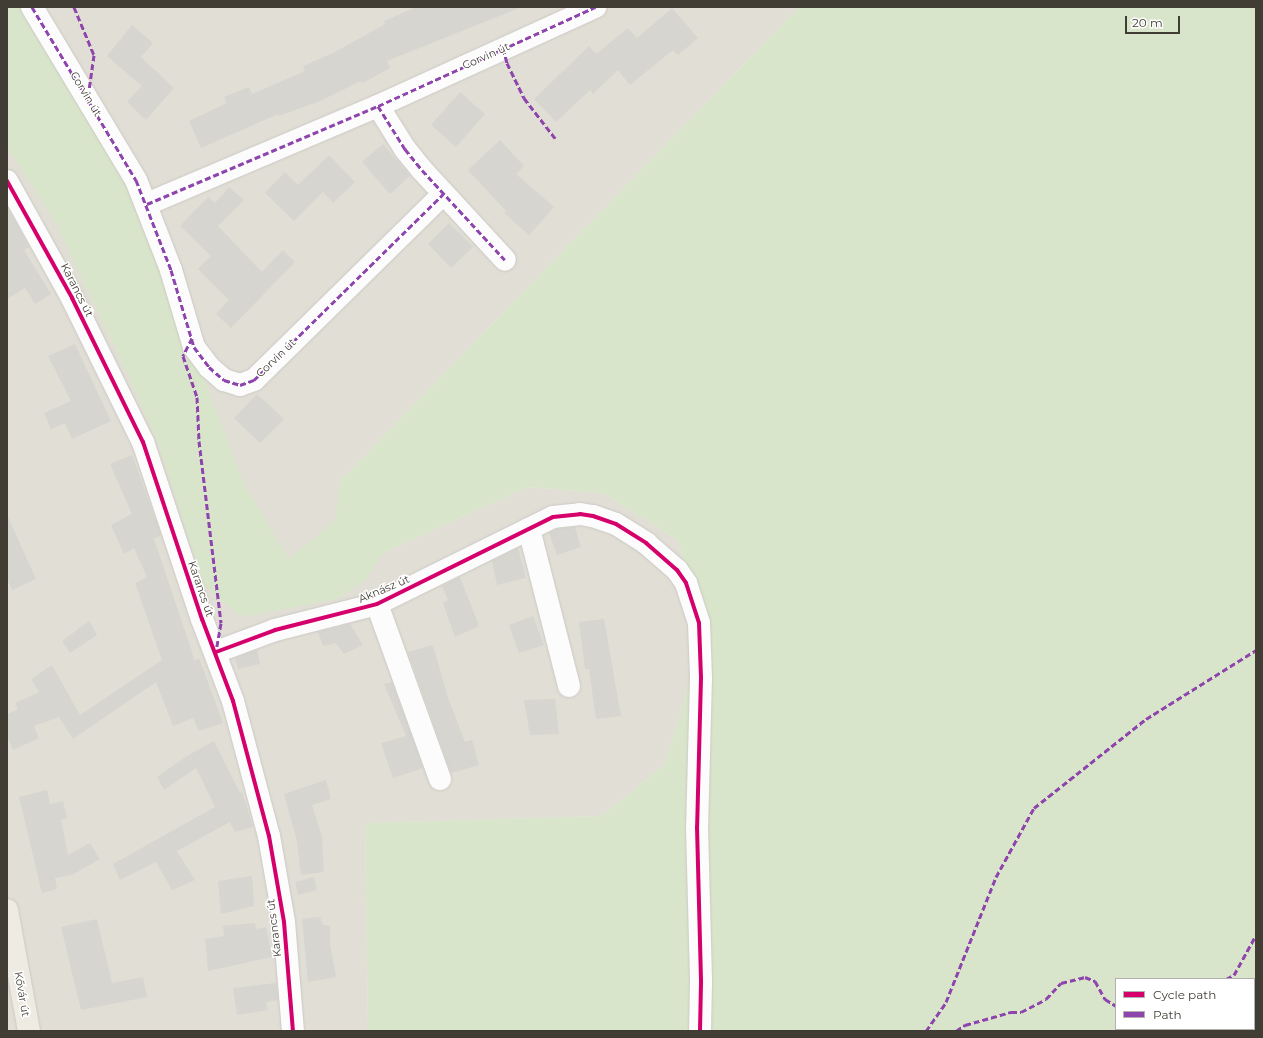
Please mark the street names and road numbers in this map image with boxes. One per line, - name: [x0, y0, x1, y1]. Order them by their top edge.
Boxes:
- street label: Corvin út: [460, 40, 512, 72]
- street label: Corvin út: [67, 69, 105, 119]
- street label: Karancs út: [58, 261, 96, 319]
- street label: Corvin út: [253, 336, 299, 380]
- street label: Karancs út: [185, 559, 217, 619]
- street label: Aknász út: [357, 572, 411, 606]
- street label: Karancs út: [264, 898, 284, 958]
- street label: Kővár út: [12, 970, 32, 1018]

